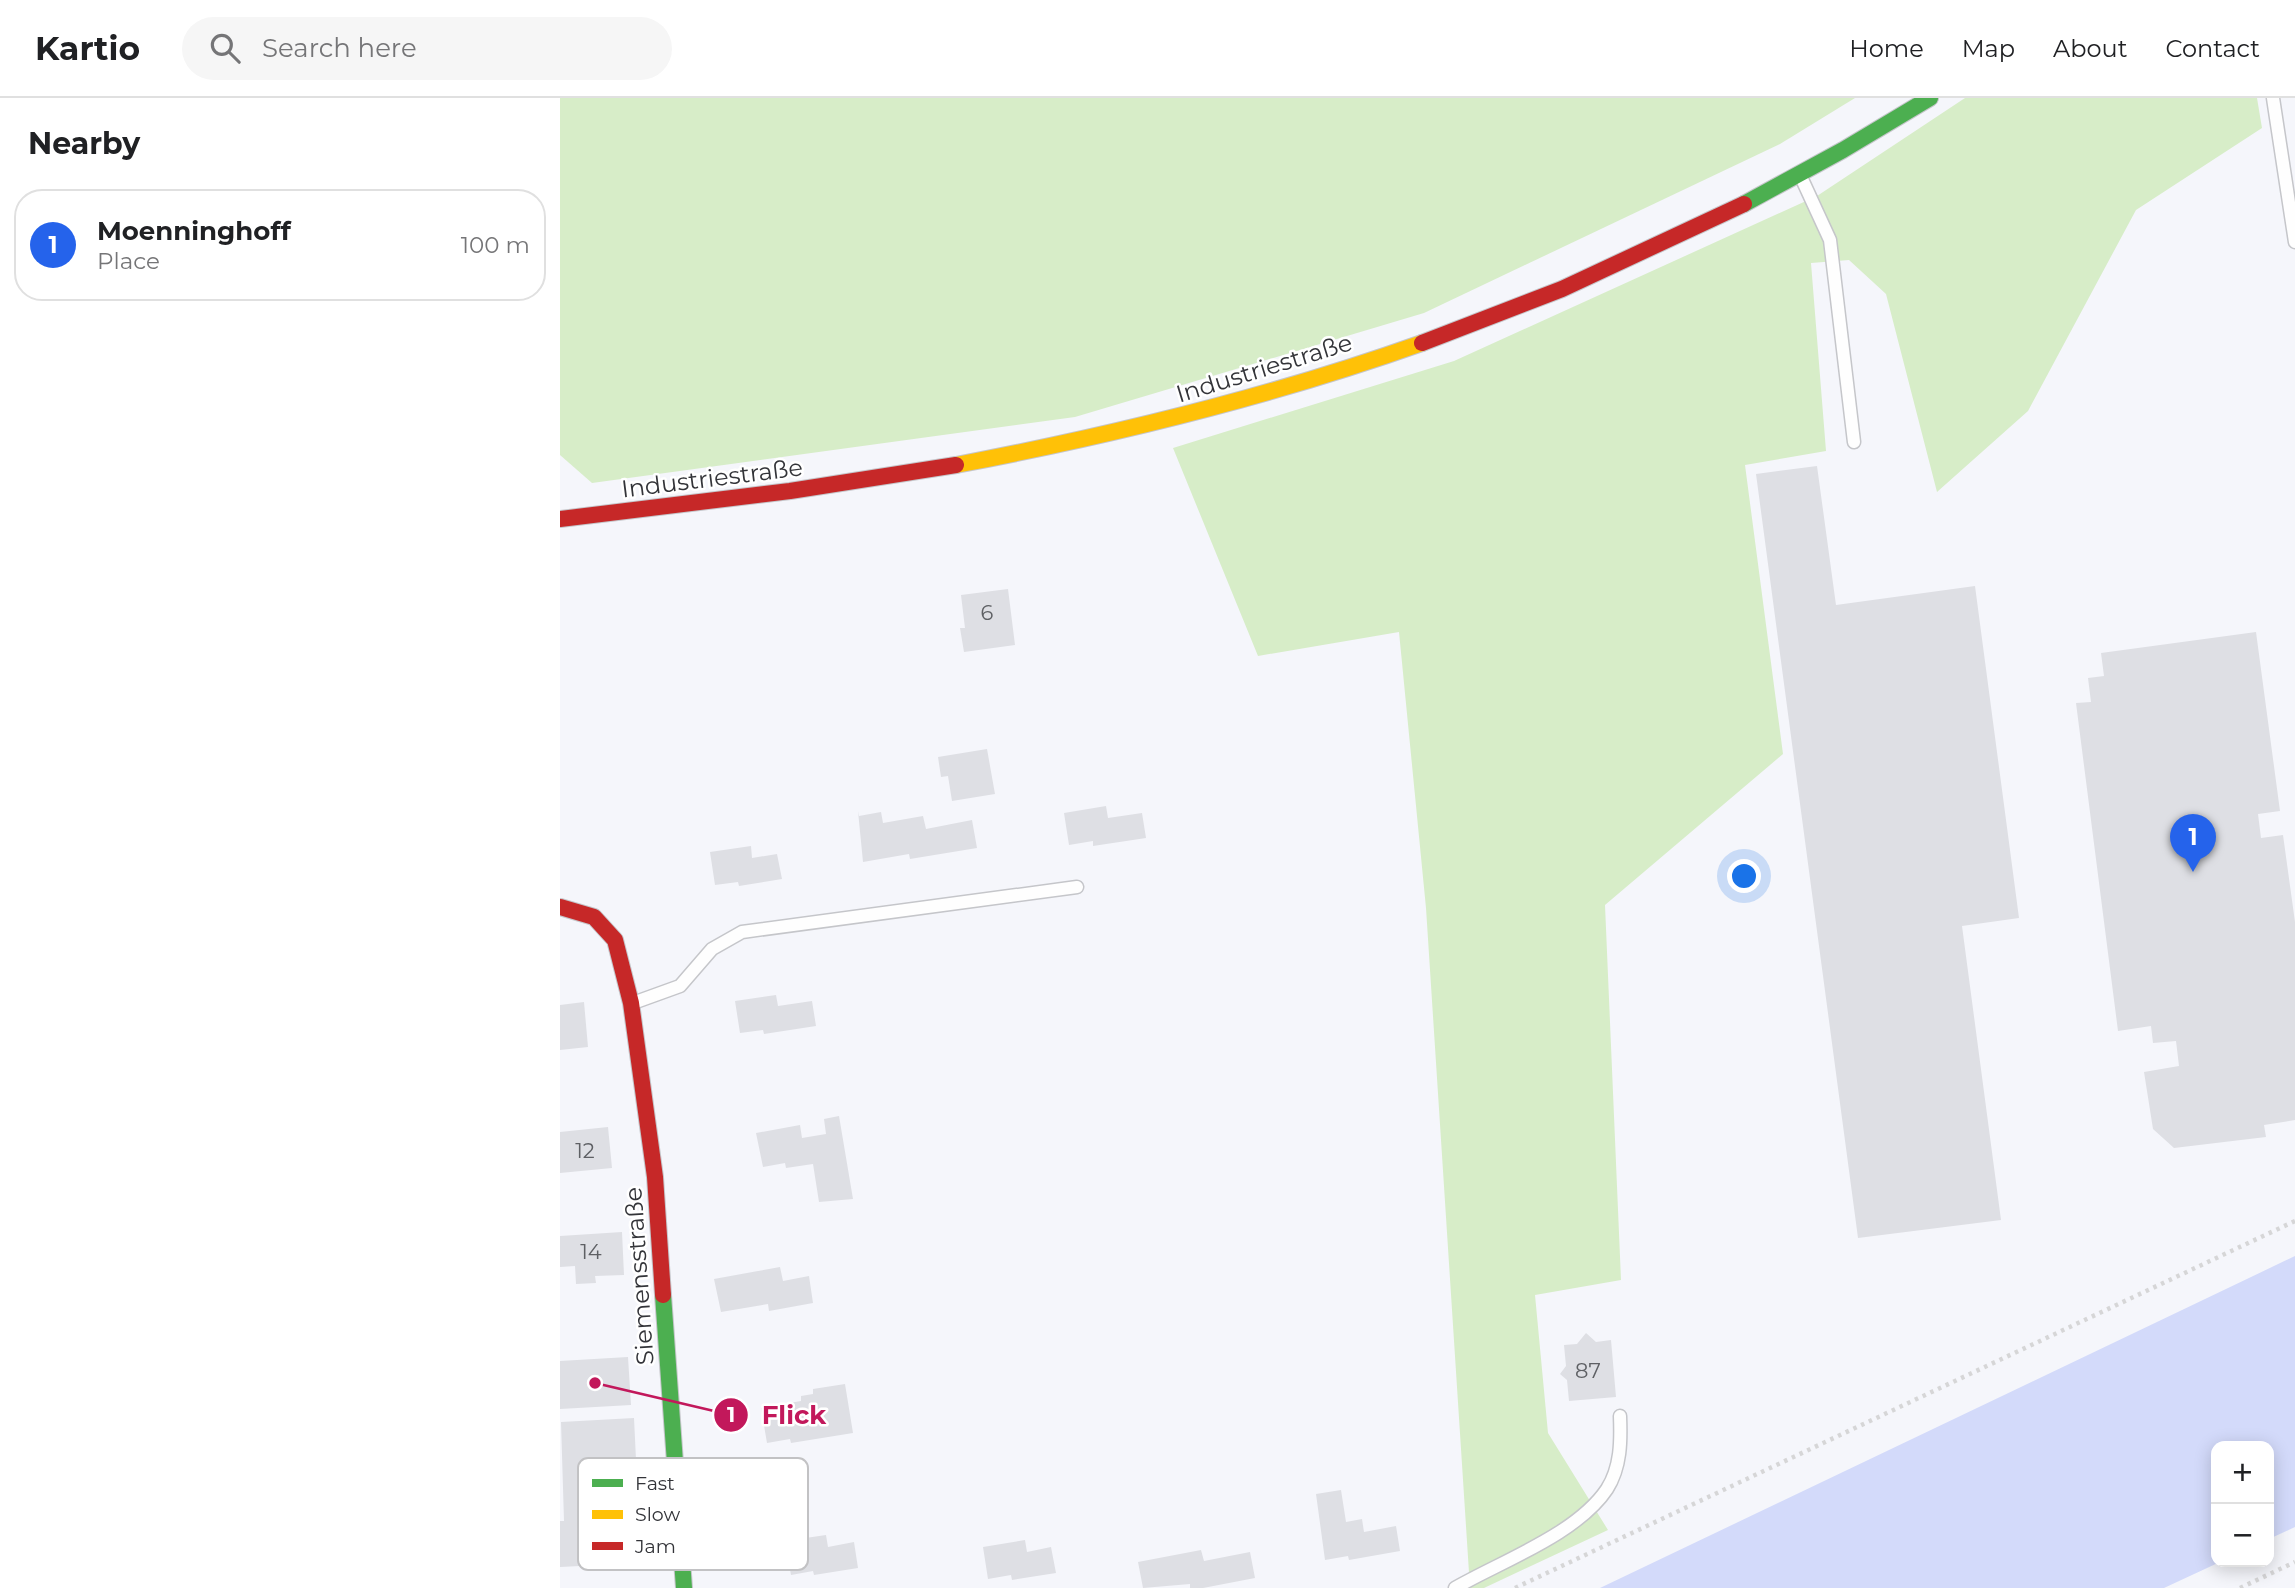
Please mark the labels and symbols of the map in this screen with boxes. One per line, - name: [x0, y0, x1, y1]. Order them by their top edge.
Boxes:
- street label: Industriestraße: [1172, 327, 1356, 409]
- street label: Industriestraße: [620, 452, 804, 504]
- house number: 6: [981, 600, 994, 625]
- pin: 1: [2170, 814, 2216, 872]
- your location: [1727, 859, 1761, 893]
- house number: 12: [575, 1138, 595, 1163]
- street label: Siemensstraße: [618, 1186, 660, 1366]
- house number: 14: [580, 1239, 602, 1264]
- house number: 87: [1575, 1358, 1601, 1383]
- callout: Flick: [713, 1391, 841, 1438]
- text: Flick: [762, 1399, 827, 1431]
- text: 1: [727, 1402, 735, 1427]
- legend: [578, 1458, 808, 1570]
- text: Fast: [635, 1472, 675, 1495]
- text: Slow: [635, 1503, 680, 1526]
- text: Jam: [634, 1535, 676, 1558]

